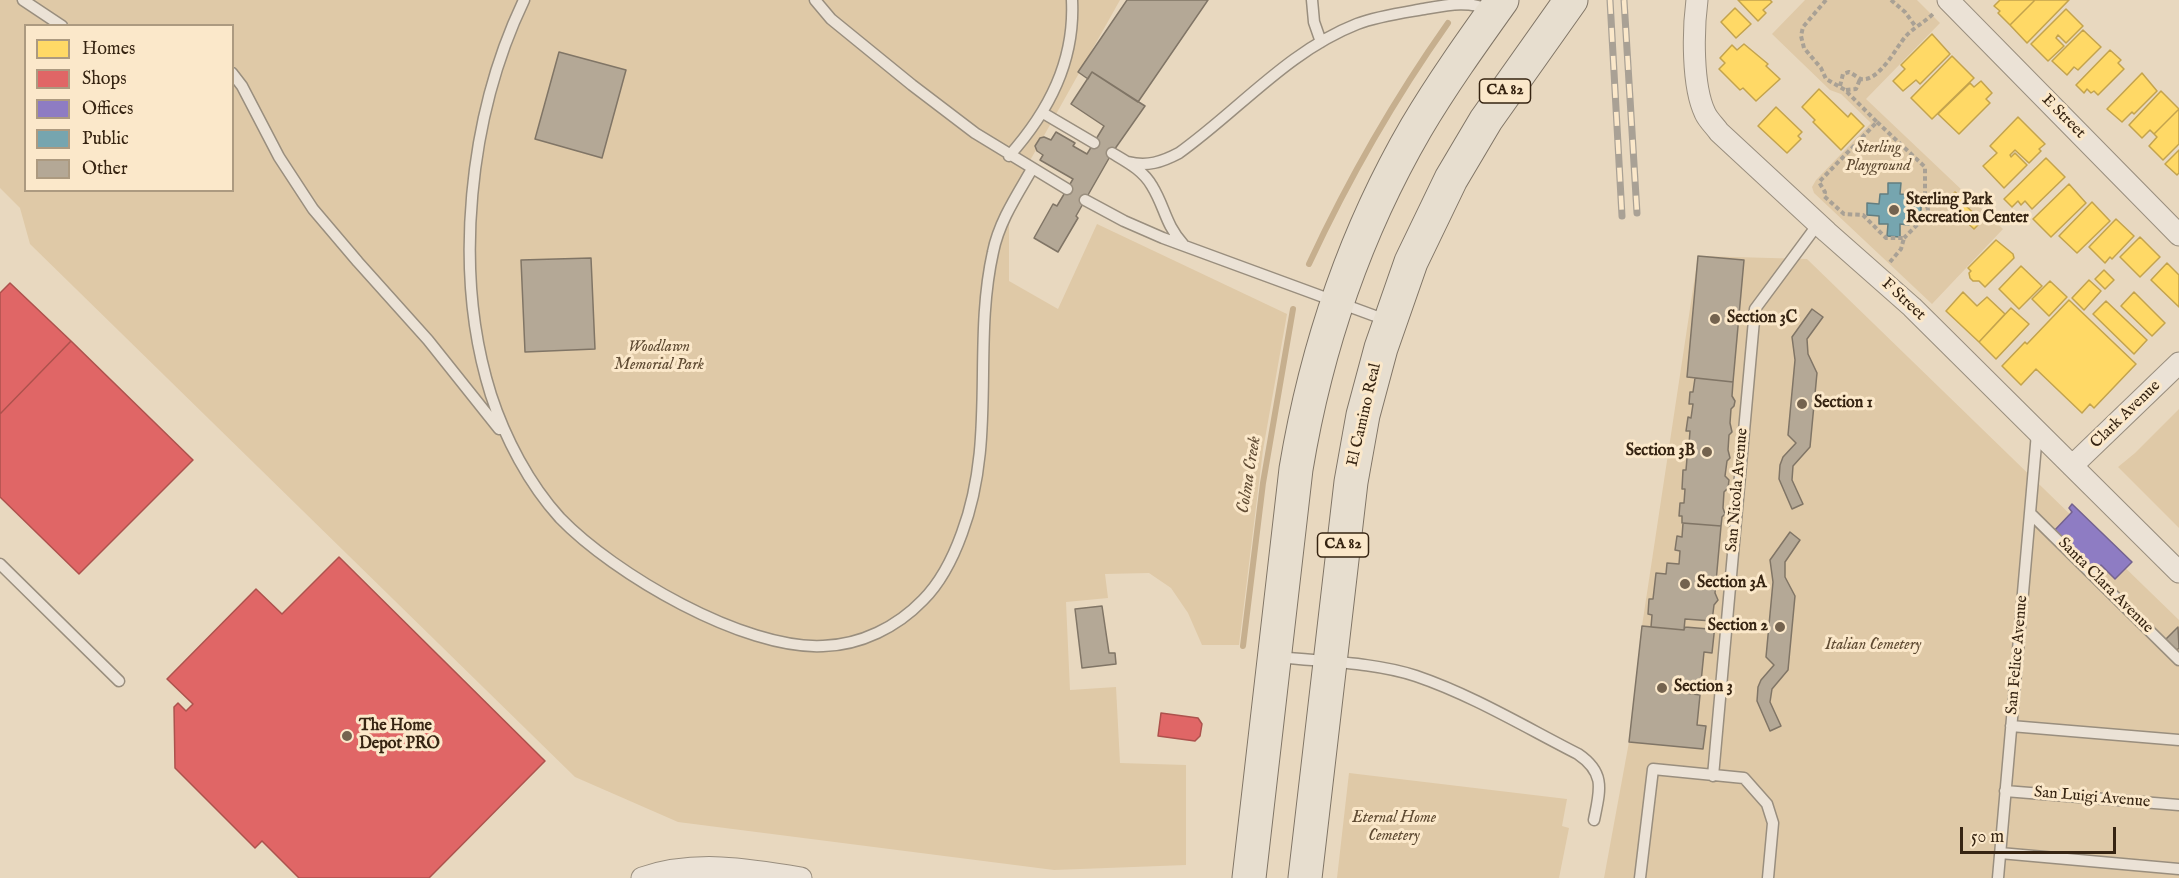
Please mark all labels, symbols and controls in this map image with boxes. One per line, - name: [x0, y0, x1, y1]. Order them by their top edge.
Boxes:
- legend: [24, 24, 234, 192]
- text: Homes: [82, 38, 135, 61]
- text: Shops: [82, 68, 127, 91]
- road number: CA 82: [1480, 79, 1530, 103]
- street label: E Street: [2037, 91, 2089, 143]
- text: Offices: [82, 98, 133, 121]
- text: Public: [82, 128, 129, 151]
- park label: Sterling Playground: [1845, 139, 1911, 177]
- text: Other: [82, 158, 128, 181]
- place label: Sterling Park Recreation Center: [1906, 191, 2029, 229]
- marker: Sterling Park Recreation Center: [1887, 203, 1901, 217]
- street label: F Street: [1877, 275, 1929, 325]
- place label: Section 3C: [1727, 309, 1797, 329]
- marker: Section 3C: [1708, 312, 1722, 326]
- park label: Woodlawn Memorial Park: [614, 338, 704, 376]
- street label: El Camino Real: [1344, 362, 1386, 468]
- street label: Clark Avenue: [2087, 377, 2165, 453]
- place label: Section 1: [1814, 394, 1873, 414]
- marker: Section 1: [1795, 397, 1809, 411]
- street label: San Nicola Avenue: [1723, 427, 1753, 553]
- water label: Colma Creek: [1233, 435, 1267, 515]
- place label: Section 3B: [1626, 442, 1695, 462]
- marker: Section 3B: [1700, 445, 1714, 459]
- road number: CA 82: [1318, 533, 1368, 557]
- street label: Santa Clara Avenue: [2053, 534, 2157, 638]
- place label: Section 3A: [1697, 574, 1766, 594]
- marker: Section 3A: [1678, 577, 1692, 591]
- street label: San Felice Avenue: [2003, 595, 2033, 715]
- place label: Section 2: [1708, 617, 1768, 637]
- marker: Section 2: [1773, 620, 1787, 634]
- park label: Italian Cemetery: [1825, 636, 1921, 656]
- place label: Section 3: [1674, 678, 1733, 698]
- marker: Section 3: [1655, 681, 1669, 695]
- place label: The Home Depot PRO: [359, 717, 440, 755]
- marker: The Home Depot PRO: [340, 729, 354, 743]
- street label: San Luigi Avenue: [2033, 783, 2151, 813]
- park label: Eternal Home Cemetery: [1352, 809, 1436, 847]
- scale bar: [1963, 815, 2119, 853]
- text: 50 m: [1971, 826, 2004, 849]

